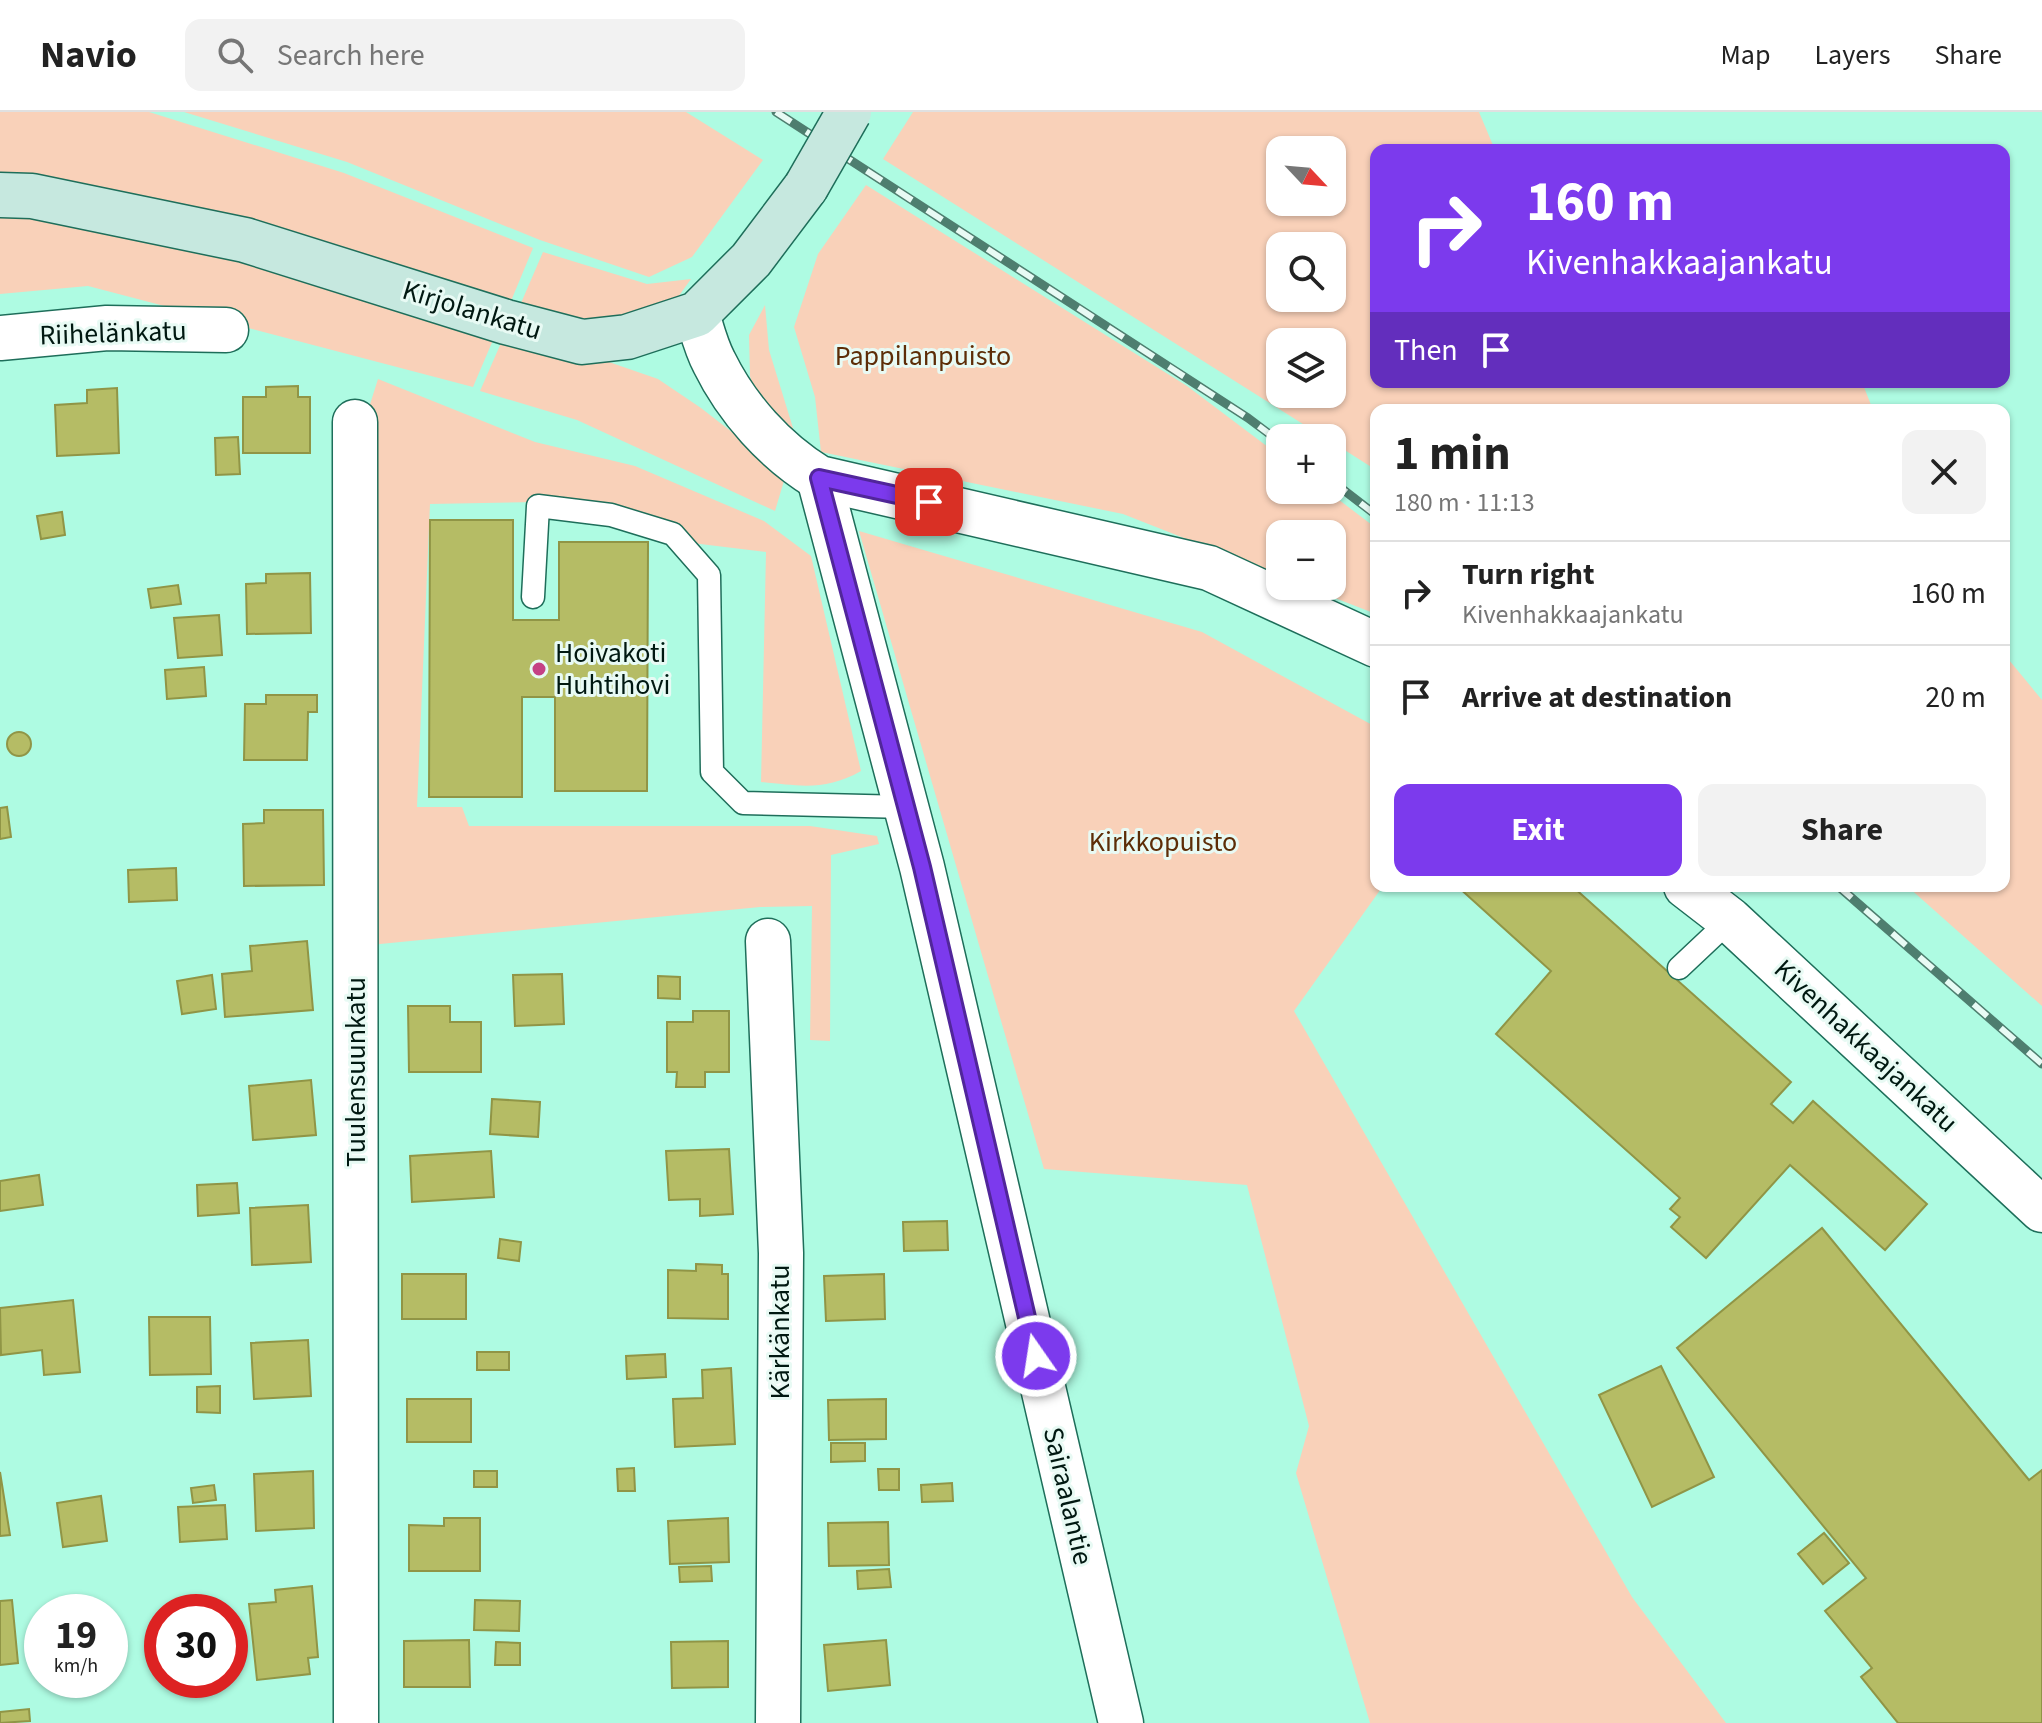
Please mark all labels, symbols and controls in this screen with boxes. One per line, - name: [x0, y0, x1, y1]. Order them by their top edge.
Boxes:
- search box: [185, 19, 745, 91]
- text: Navio: [40, 28, 137, 82]
- icon: search: [213, 33, 257, 77]
- text: Search here: [277, 34, 425, 77]
- text: Map: [1720, 35, 1770, 75]
- text: Layers: [1814, 35, 1890, 75]
- text: Share: [1934, 35, 2002, 75]
- north arrow: [1266, 136, 1346, 216]
- map controls: [1266, 136, 1346, 600]
- text: 160 m: [1526, 163, 1674, 242]
- icon: right: [1394, 176, 1498, 280]
- button: search: [1266, 232, 1346, 312]
- text: Kivenhakkaajankatu: [1526, 237, 1833, 288]
- street label: Kirjolankatu: [398, 270, 546, 350]
- street label: Riihelänkatu: [39, 310, 187, 356]
- button: layers: [1266, 328, 1346, 408]
- icon: arrive: [1474, 328, 1518, 372]
- text: Then: [1394, 329, 1458, 372]
- park label: Pappilanpuisto: [835, 336, 1011, 376]
- text: 1 min: [1394, 420, 1511, 488]
- button: +: [1266, 424, 1346, 504]
- button: close: [1902, 430, 1986, 514]
- pin: [895, 468, 963, 536]
- icon: arrive: [907, 480, 951, 524]
- text: 180 m · 11:13: [1394, 484, 1535, 521]
- button: −: [1266, 520, 1346, 600]
- text: Turn right: [1462, 553, 1594, 596]
- icon: right: [1394, 571, 1438, 615]
- text: 160 m: [1910, 572, 1986, 615]
- text: Kivenhakkaajankatu: [1462, 596, 1684, 633]
- place label: Hoivakoti Huhtihovi: [555, 633, 670, 705]
- marker: Hoivakoti Huhtihovi: [530, 660, 548, 678]
- icon: arrive: [1394, 675, 1438, 719]
- text: Arrive at destination: [1462, 676, 1732, 719]
- text: 20 m: [1925, 676, 1986, 719]
- button: Exit: [1394, 784, 1682, 876]
- button: Share: [1698, 784, 1986, 876]
- park label: Kirkkopuisto: [1089, 822, 1237, 862]
- street label: Kivenhakkaajankatu: [1765, 950, 1967, 1142]
- street label: Tuulensuunkatu: [336, 977, 376, 1167]
- street label: Kärkänkatu: [760, 1264, 800, 1400]
- position arrow: [994, 1314, 1078, 1398]
- street label: Sairaalantie: [1033, 1423, 1103, 1569]
- speed limit sign: 30: [144, 1594, 248, 1698]
- text: 19: [55, 1607, 97, 1664]
- text: km/h: [54, 1652, 98, 1680]

